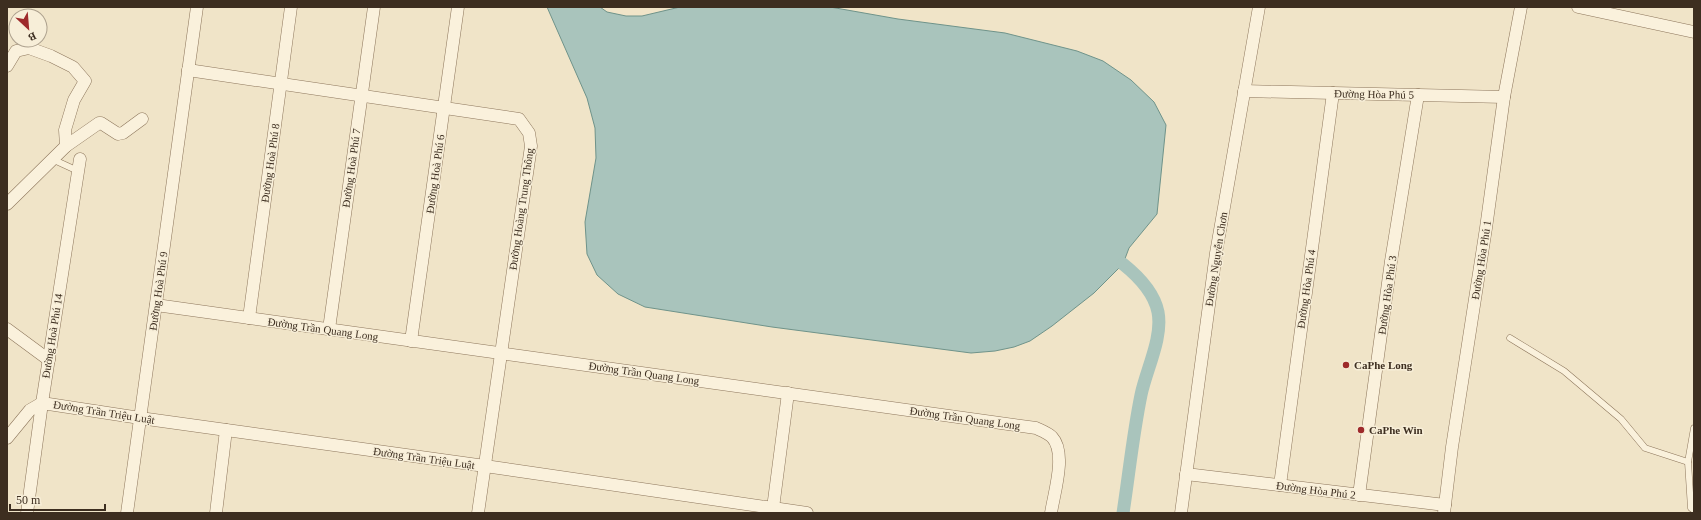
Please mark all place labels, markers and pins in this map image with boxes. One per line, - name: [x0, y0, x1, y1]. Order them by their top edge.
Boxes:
- place label: CaPhe Long: [1354, 359, 1413, 371]
- marker: CaPhe Long: [1341, 360, 1351, 370]
- place label: CaPhe Win: [1369, 424, 1423, 436]
- marker: CaPhe Win: [1356, 425, 1366, 435]

